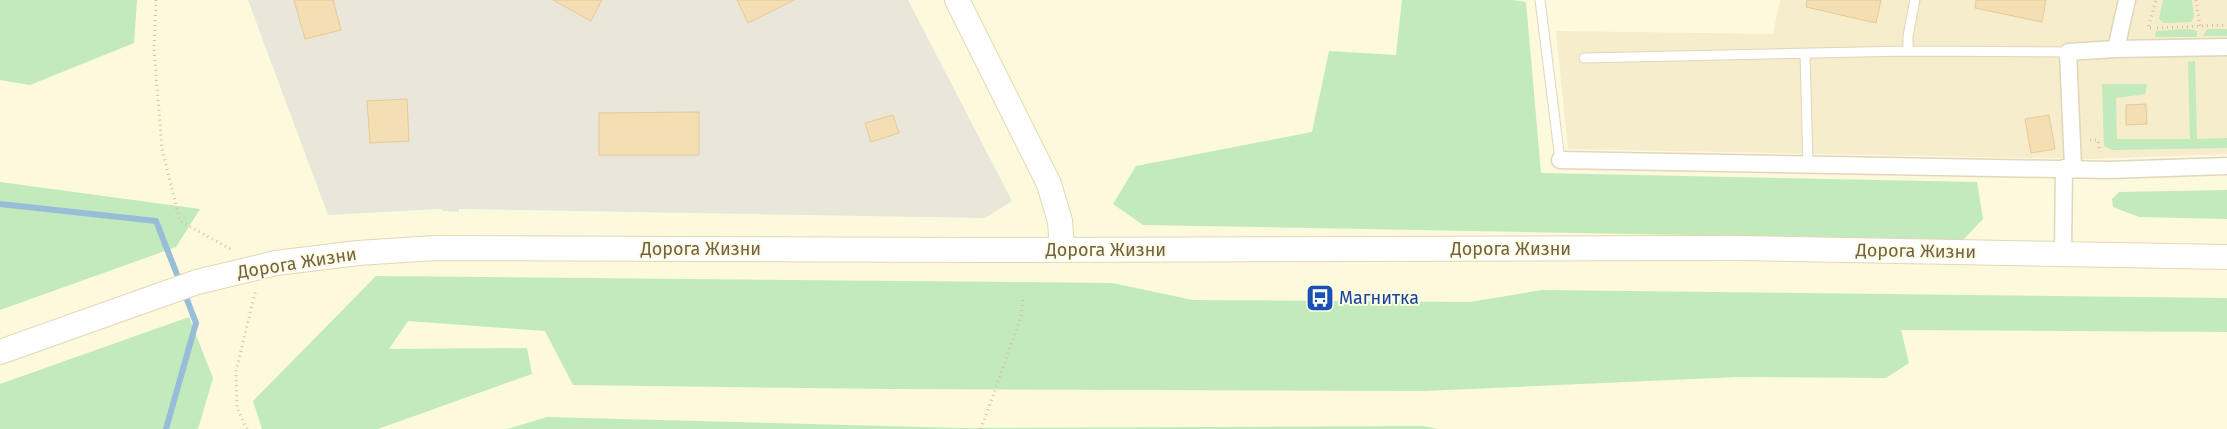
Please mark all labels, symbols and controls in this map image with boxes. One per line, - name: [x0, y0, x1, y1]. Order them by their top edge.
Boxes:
- street label: Дорога Жизни: [640, 238, 761, 260]
- street label: Дорога Жизни: [1450, 238, 1571, 260]
- street label: Дорога Жизни: [1045, 239, 1166, 261]
- street label: Дорога Жизни: [1855, 239, 1976, 263]
- street label: Дорога Жизни: [235, 243, 358, 283]
- bus stop icon: Магнитка: [1305, 283, 1335, 313]
- place label: Магнитка: [1339, 287, 1419, 309]

